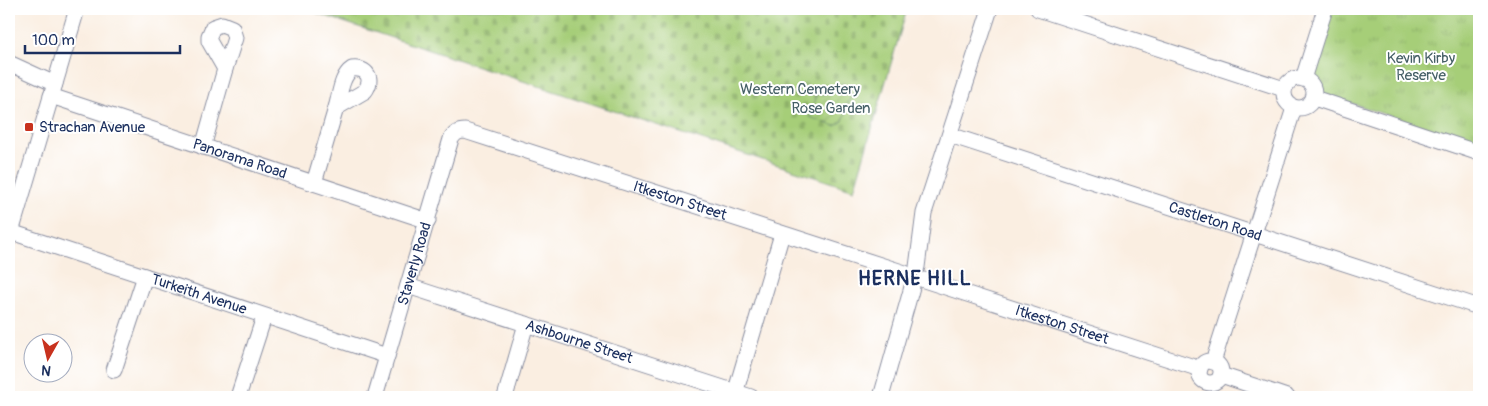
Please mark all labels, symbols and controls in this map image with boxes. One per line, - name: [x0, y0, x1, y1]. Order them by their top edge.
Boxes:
- scale bar: [25, 22, 180, 54]
- text: 100 m: [32, 31, 75, 50]
- park label: Kevin Kirby Reserve: [1387, 49, 1456, 85]
- park label: Western Cemetery: [740, 80, 861, 99]
- park label: Rose Garden: [791, 99, 871, 118]
- place label: Strachan Avenue: [39, 118, 146, 137]
- marker: Strachan Avenue: [23, 121, 35, 133]
- street label: Panorama Road: [190, 135, 289, 184]
- street label: Itkeston Street: [631, 177, 730, 225]
- street label: Castleton Road: [1166, 198, 1264, 246]
- street label: Staverly Road: [394, 220, 436, 308]
- district label: HERNE HILL: [858, 266, 972, 291]
- street label: Turkeith Avenue: [149, 270, 250, 319]
- street label: Itkeston Street: [1013, 301, 1112, 349]
- street label: Ashbourne Street: [523, 316, 636, 368]
- north arrow: [22, 334, 72, 384]
- text: N: [40, 361, 52, 379]

